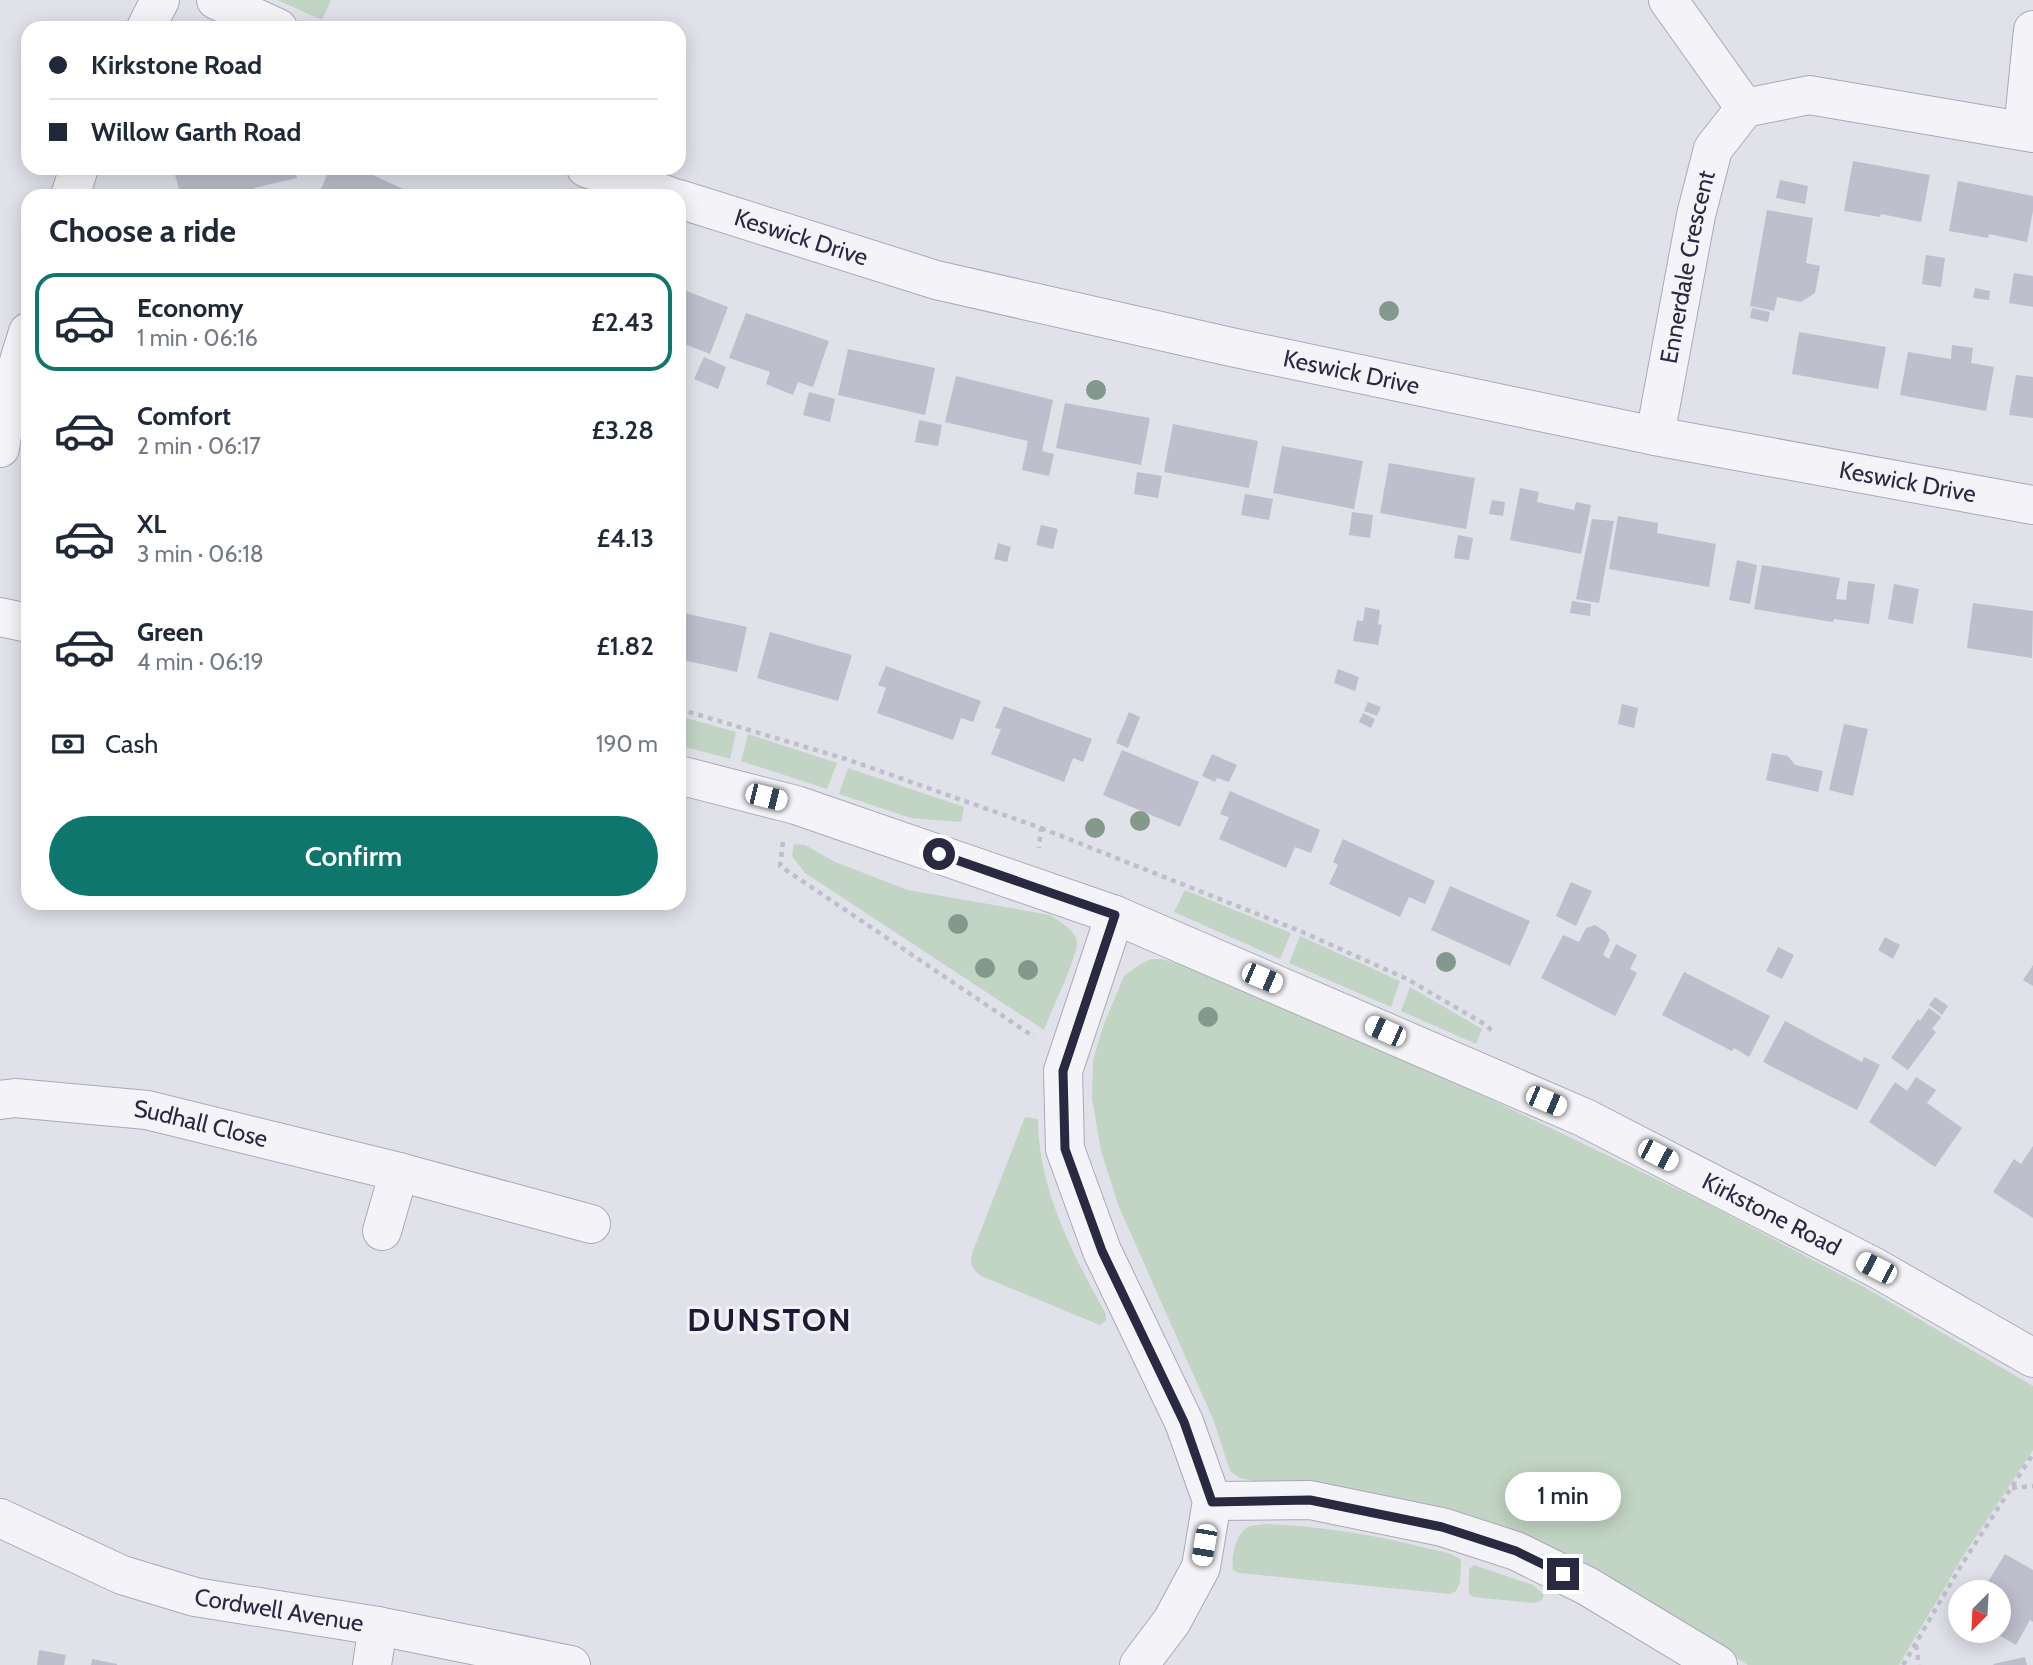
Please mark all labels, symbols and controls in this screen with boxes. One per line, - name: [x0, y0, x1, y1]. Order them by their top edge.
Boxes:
- text: Kirkstone Road: [91, 49, 262, 81]
- text: Willow Garth Road: [91, 116, 301, 148]
- street label: Ennerdale Crescent: [1654, 167, 1721, 366]
- street label: Keswick Drive: [731, 202, 872, 272]
- text: Choose a ride: [49, 211, 236, 250]
- icon: car: [53, 291, 116, 354]
- text: Economy: [137, 292, 243, 324]
- text: £2.43: [591, 306, 654, 338]
- text: 1 min · 06:16: [137, 324, 258, 352]
- street label: Keswick Drive: [1281, 343, 1422, 400]
- icon: car: [53, 399, 116, 462]
- text: Comfort: [137, 400, 231, 432]
- text: £3.28: [591, 414, 654, 446]
- text: 2 min · 06:17: [137, 432, 261, 460]
- street label: Keswick Drive: [1837, 455, 1978, 508]
- icon: car: [53, 507, 116, 570]
- text: XL: [137, 508, 166, 540]
- text: £4.13: [596, 522, 654, 554]
- text: 3 min · 06:18: [137, 540, 264, 568]
- icon: car: [53, 615, 116, 678]
- text: Green: [137, 616, 204, 648]
- text: £1.82: [596, 630, 654, 662]
- text: 4 min · 06:19: [137, 648, 264, 676]
- icon: cash: [49, 725, 87, 763]
- text: Cash: [105, 728, 158, 760]
- text: 190 m: [596, 730, 658, 758]
- car: [744, 782, 789, 812]
- button: Confirm: [49, 816, 658, 896]
- route start: [923, 838, 955, 870]
- car: [1239, 960, 1286, 996]
- car: [1362, 1013, 1409, 1049]
- car: [1523, 1083, 1570, 1119]
- street label: Sudhall Close: [133, 1094, 271, 1153]
- car: [1635, 1136, 1682, 1174]
- street label: Kirkstone Road: [1698, 1166, 1846, 1261]
- car: [1853, 1249, 1900, 1287]
- district label: DUNSTON: [687, 1300, 853, 1339]
- callout: 1 min: [1505, 1472, 1621, 1522]
- text: 1 min: [1537, 1482, 1589, 1510]
- car: [1191, 1522, 1218, 1568]
- route end: [1547, 1558, 1579, 1590]
- north arrow: [1948, 1580, 2011, 1643]
- map controls: [1948, 1580, 2011, 1643]
- street label: Cordwell Avenue: [193, 1582, 366, 1638]

